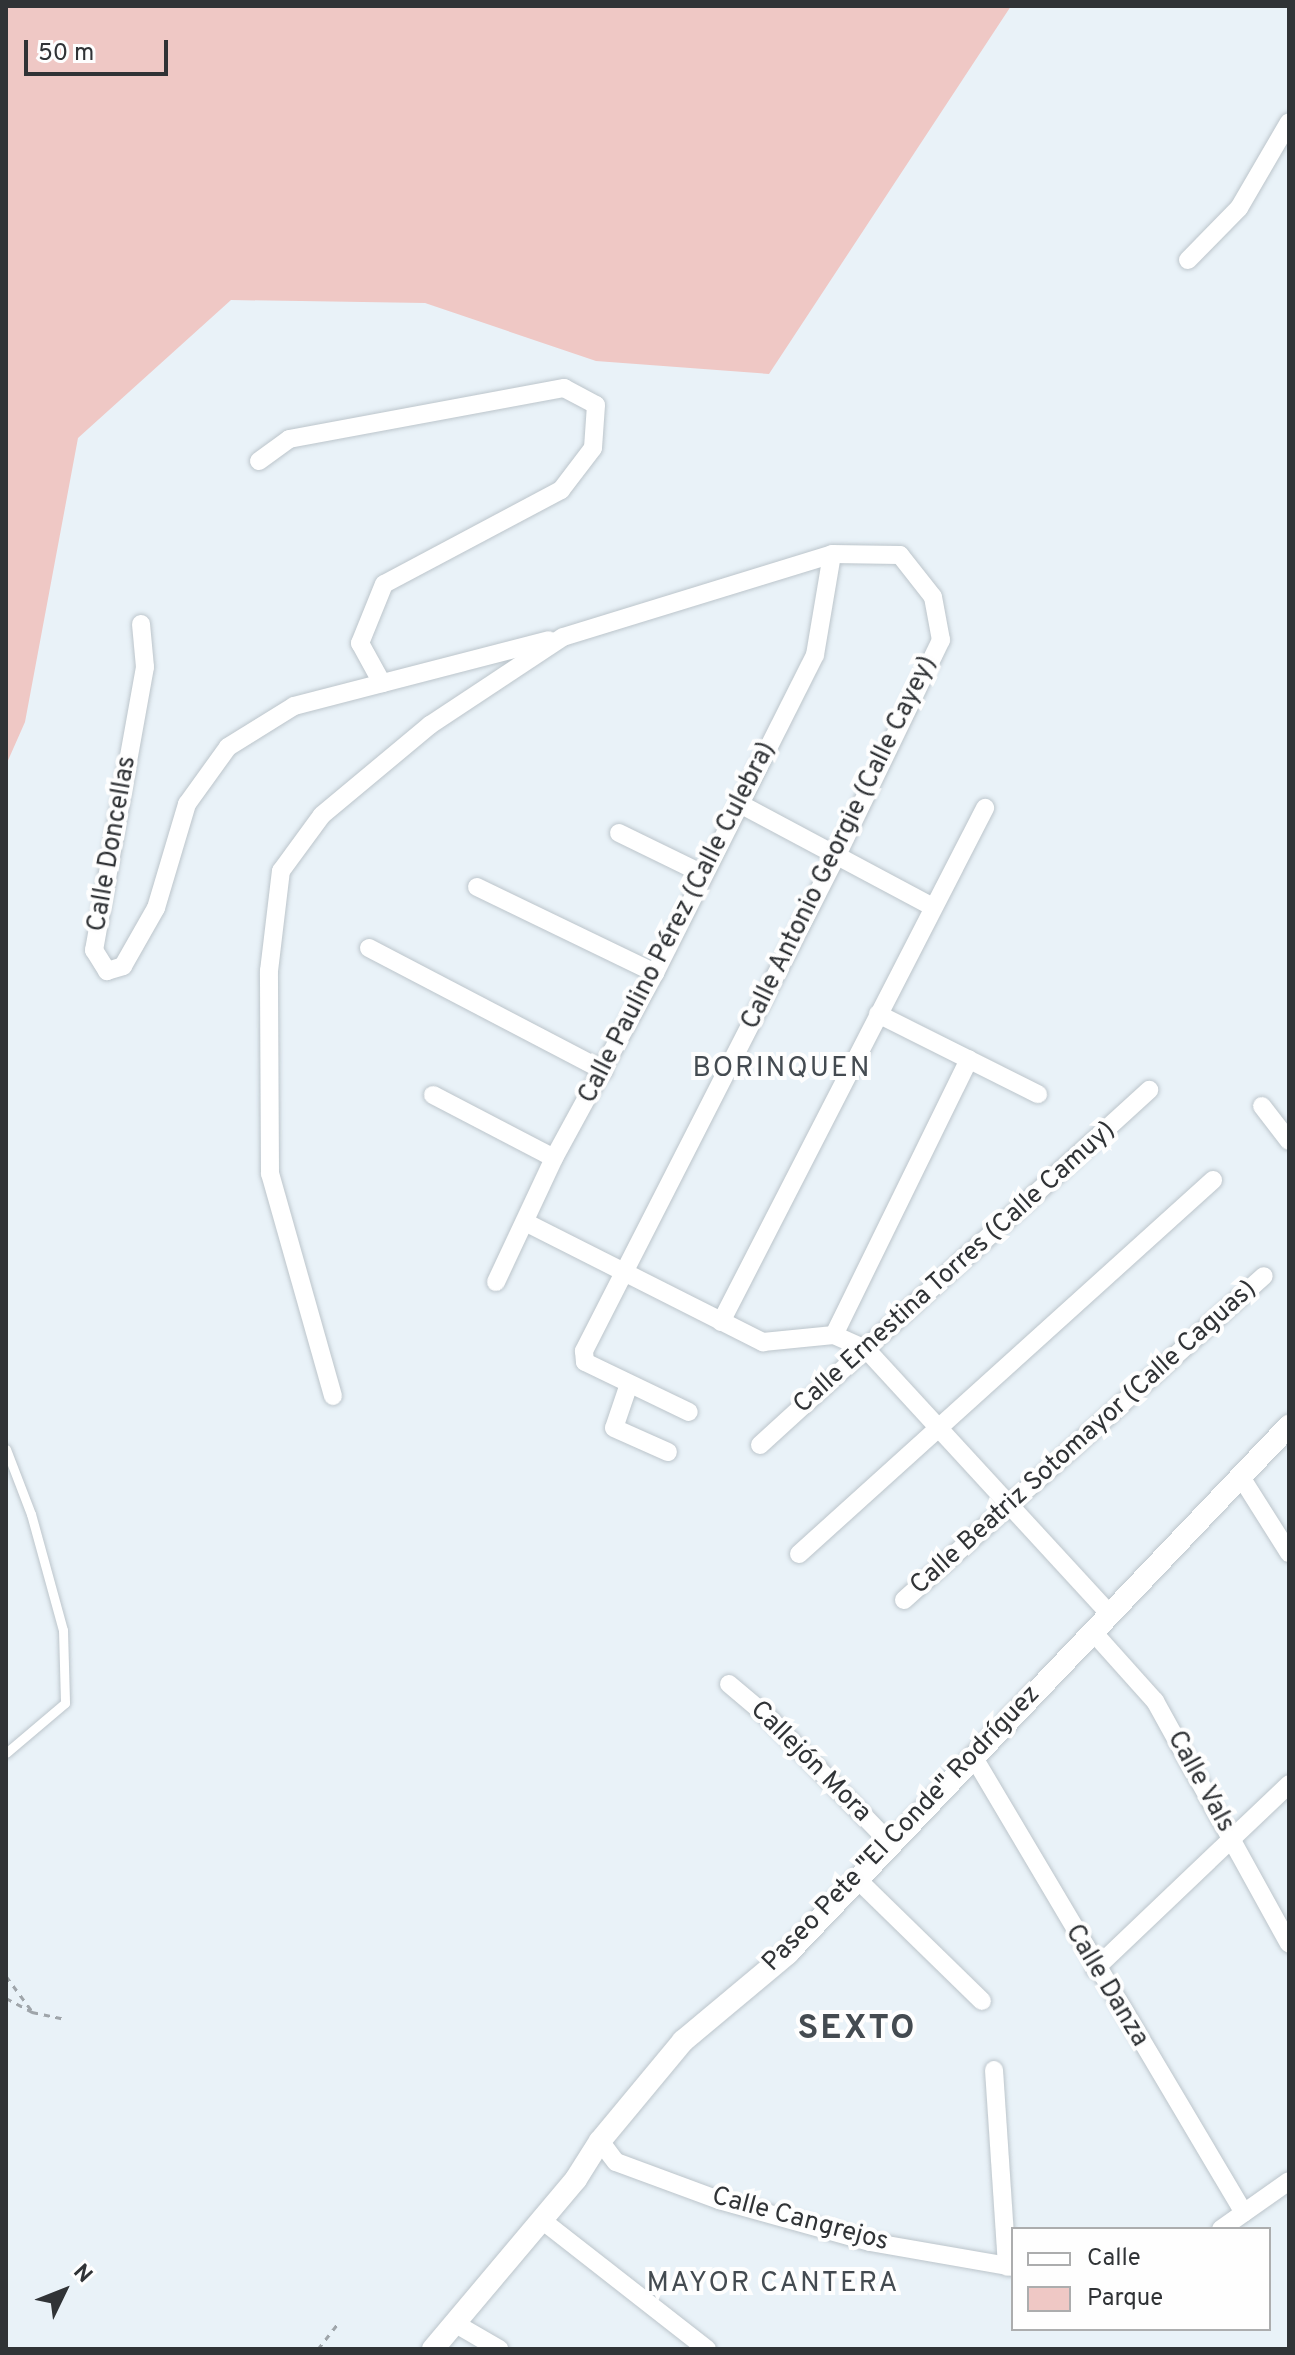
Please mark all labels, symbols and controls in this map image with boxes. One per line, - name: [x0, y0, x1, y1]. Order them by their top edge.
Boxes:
- scale bar: [28, 24, 172, 74]
- text: 50 m: [38, 39, 94, 69]
- street label: Calle Antonio Georgie (Calle Cayey): [735, 651, 945, 1035]
- street label: Calle Paulino Pérez (Calle Culebra): [573, 737, 783, 1109]
- street label: Calle Doncellas: [82, 754, 144, 934]
- district label: BORINQUEN: [692, 1052, 872, 1086]
- street label: Calle Ernestina Torres (Calle Camuy): [787, 1115, 1123, 1421]
- street label: Calle Beatriz Sotomayor (Calle Caguas): [905, 1274, 1263, 1602]
- street label: Paseo Pete "El Conde" Rodríguez: [757, 1679, 1047, 1979]
- street label: Callejón Mora: [743, 1695, 877, 1829]
- street label: Calle Vals: [1159, 1725, 1241, 1839]
- street label: Calle Danza: [1057, 1919, 1155, 2053]
- district label: SEXTO: [797, 2010, 917, 2050]
- street label: Calle Cangrejos: [708, 2181, 892, 2259]
- legend: [1011, 2227, 1271, 2331]
- text: Calle: [1087, 2244, 1141, 2274]
- north arrow: [24, 2251, 104, 2331]
- text: N: [67, 2259, 97, 2289]
- district label: MAYOR CANTERA: [647, 2267, 899, 2301]
- text: Parque: [1087, 2284, 1163, 2314]

